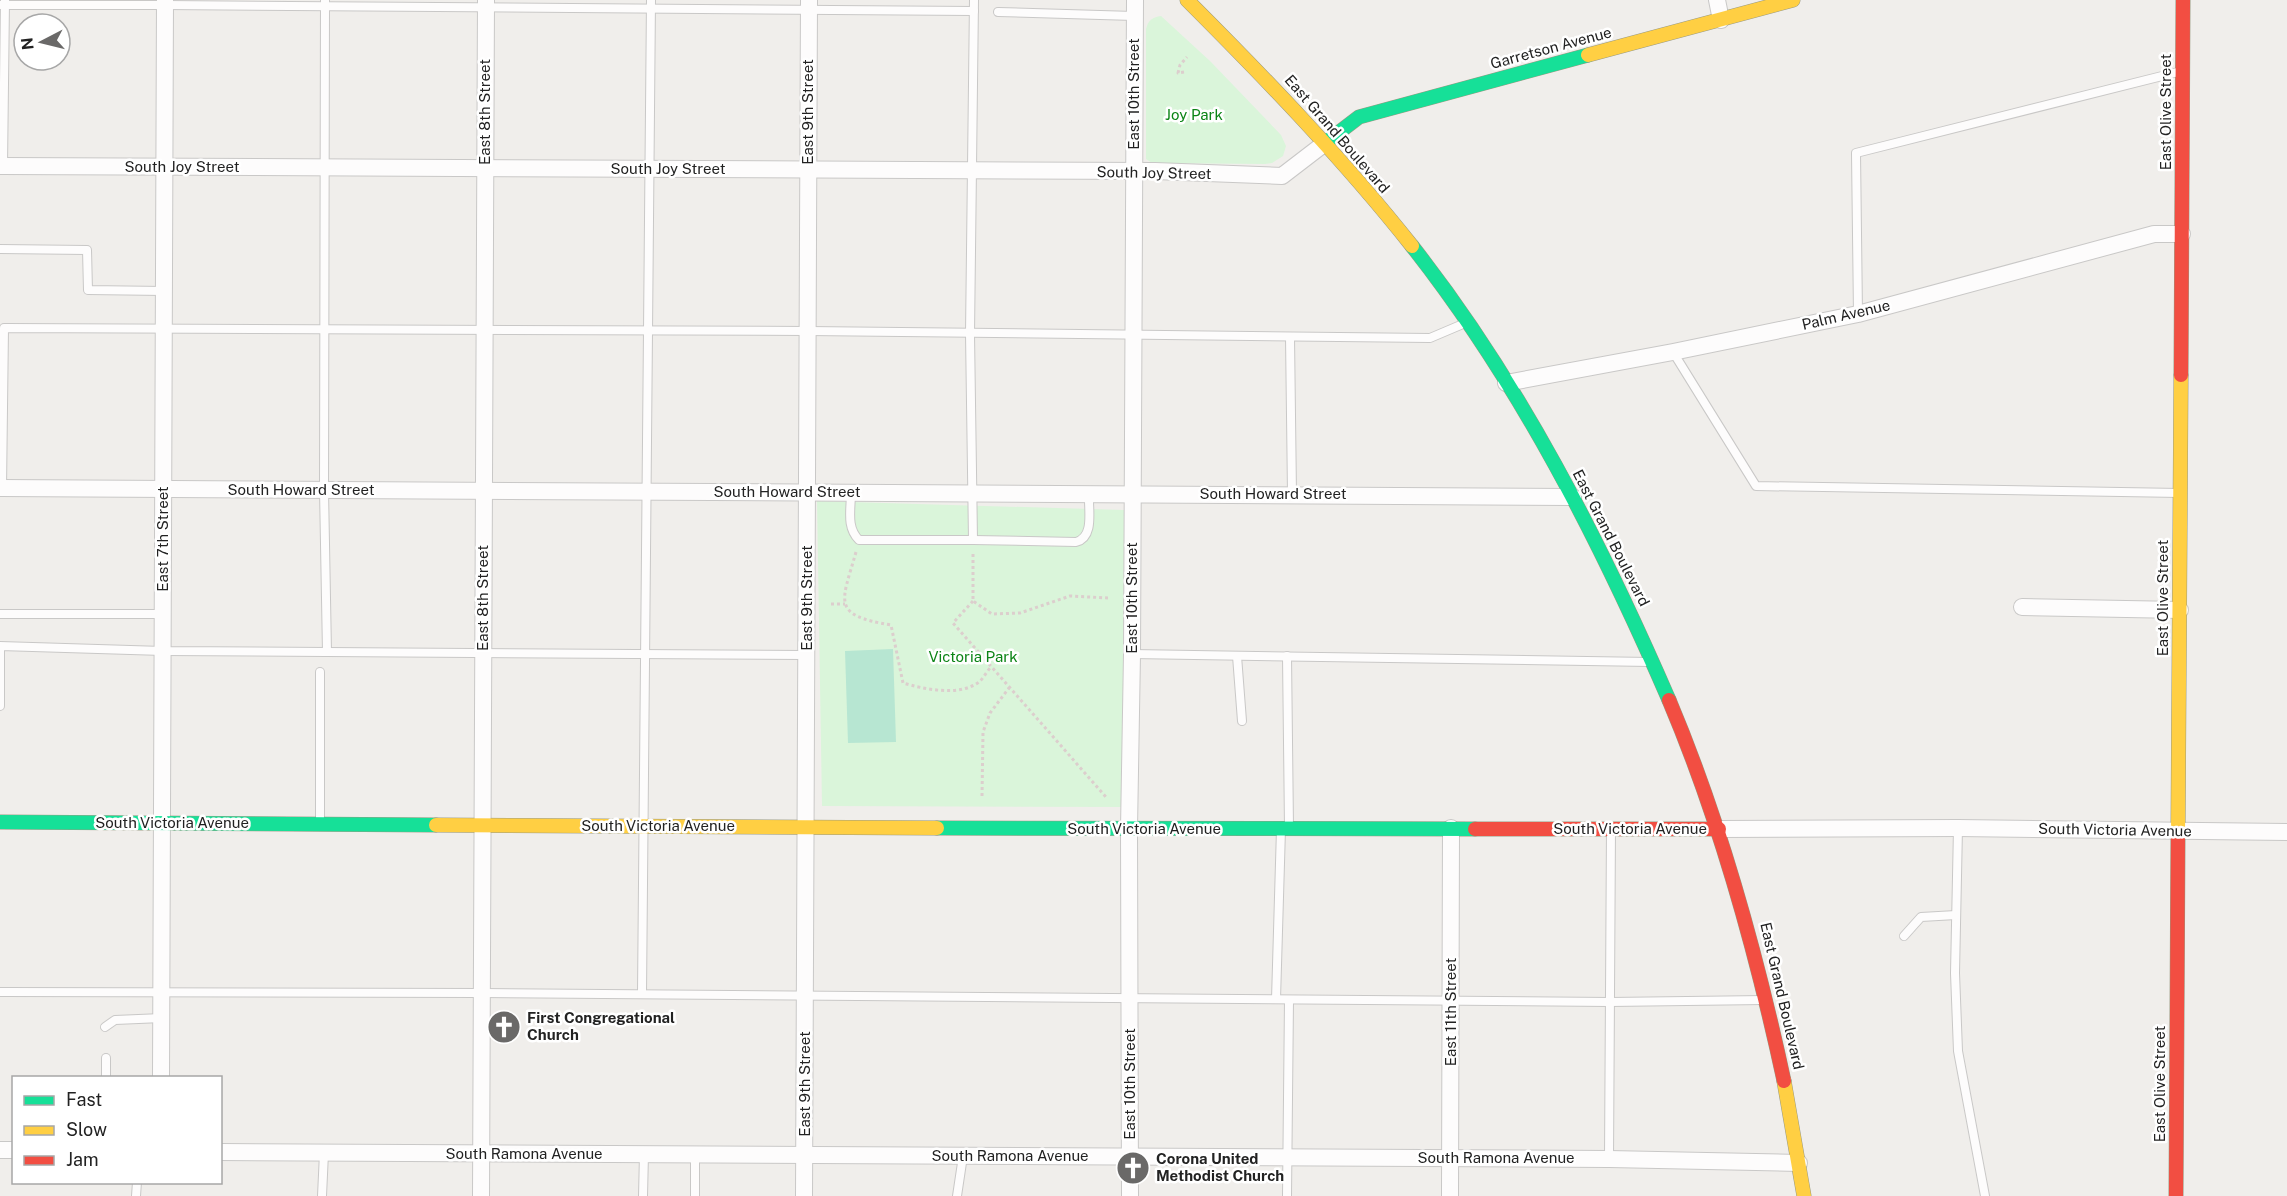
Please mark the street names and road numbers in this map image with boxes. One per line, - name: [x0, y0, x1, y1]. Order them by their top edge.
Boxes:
- street label: Garretson Avenue: [1488, 23, 1613, 72]
- street label: East 10th Street: [1125, 38, 1142, 150]
- street label: East Olive Street: [2157, 53, 2174, 170]
- street label: East 8th Street: [476, 59, 493, 165]
- street label: East 9th Street: [799, 59, 816, 165]
- street label: East Grand Boulevard: [1282, 71, 1393, 196]
- street label: South Joy Street: [125, 158, 240, 175]
- street label: South Joy Street: [611, 160, 726, 177]
- street label: South Joy Street: [1096, 163, 1212, 182]
- street label: Palm Avenue: [1800, 296, 1892, 333]
- street label: East Grand Boulevard: [1570, 467, 1653, 609]
- street label: South Howard Street: [227, 481, 375, 498]
- street label: South Howard Street: [713, 483, 861, 500]
- street label: South Howard Street: [1199, 485, 1347, 502]
- street label: East 7th Street: [154, 486, 171, 592]
- street label: East Olive Street: [2154, 539, 2171, 656]
- street label: East 10th Street: [1123, 542, 1140, 654]
- street label: East 8th Street: [474, 545, 491, 651]
- street label: East 9th Street: [798, 545, 815, 651]
- street label: South Victoria Avenue: [95, 814, 249, 831]
- street label: South Victoria Avenue: [581, 817, 735, 834]
- street label: South Victoria Avenue: [1067, 820, 1221, 837]
- street label: South Victoria Avenue: [1553, 820, 1707, 837]
- street label: South Victoria Avenue: [2038, 820, 2192, 839]
- street label: East Grand Boulevard: [1757, 921, 1808, 1071]
- street label: East 11th Street: [1442, 958, 1459, 1066]
- street label: East Olive Street: [2151, 1025, 2168, 1142]
- street label: East 10th Street: [1121, 1028, 1138, 1140]
- street label: East 9th Street: [796, 1031, 813, 1137]
- street label: South Ramona Avenue: [445, 1145, 603, 1162]
- street label: South Ramona Avenue: [931, 1147, 1089, 1164]
- street label: South Ramona Avenue: [1417, 1149, 1575, 1166]

